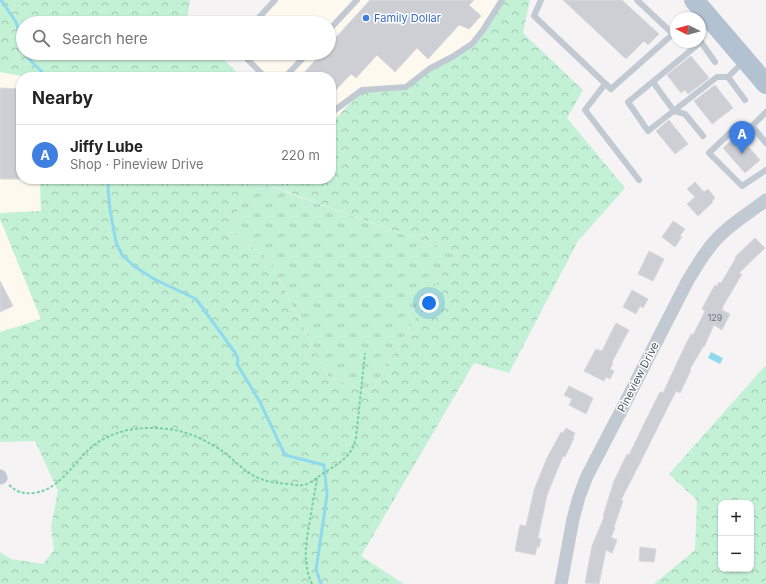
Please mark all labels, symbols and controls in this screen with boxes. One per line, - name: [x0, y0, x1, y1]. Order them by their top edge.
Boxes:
- place label: Family Dollar: [374, 11, 441, 25]
- north arrow: [670, 12, 706, 48]
- marker: Family Dollar: [361, 13, 371, 23]
- search box: [16, 16, 336, 60]
- icon: search: [30, 27, 52, 49]
- text: Search here: [62, 29, 148, 48]
- text: Nearby: [32, 88, 93, 108]
- pin: A: [729, 121, 755, 154]
- text: Jiffy Lube: [70, 137, 143, 156]
- text: A: [40, 147, 50, 163]
- text: 220 m: [281, 147, 320, 163]
- text: Shop · Pineview Drive: [70, 156, 204, 172]
- your location: [419, 293, 439, 313]
- house number: 129: [708, 312, 723, 323]
- street label: Pineview Drive: [614, 340, 662, 414]
- map controls: [718, 500, 754, 572]
- button: +: [718, 500, 754, 536]
- button: −: [718, 536, 754, 572]

